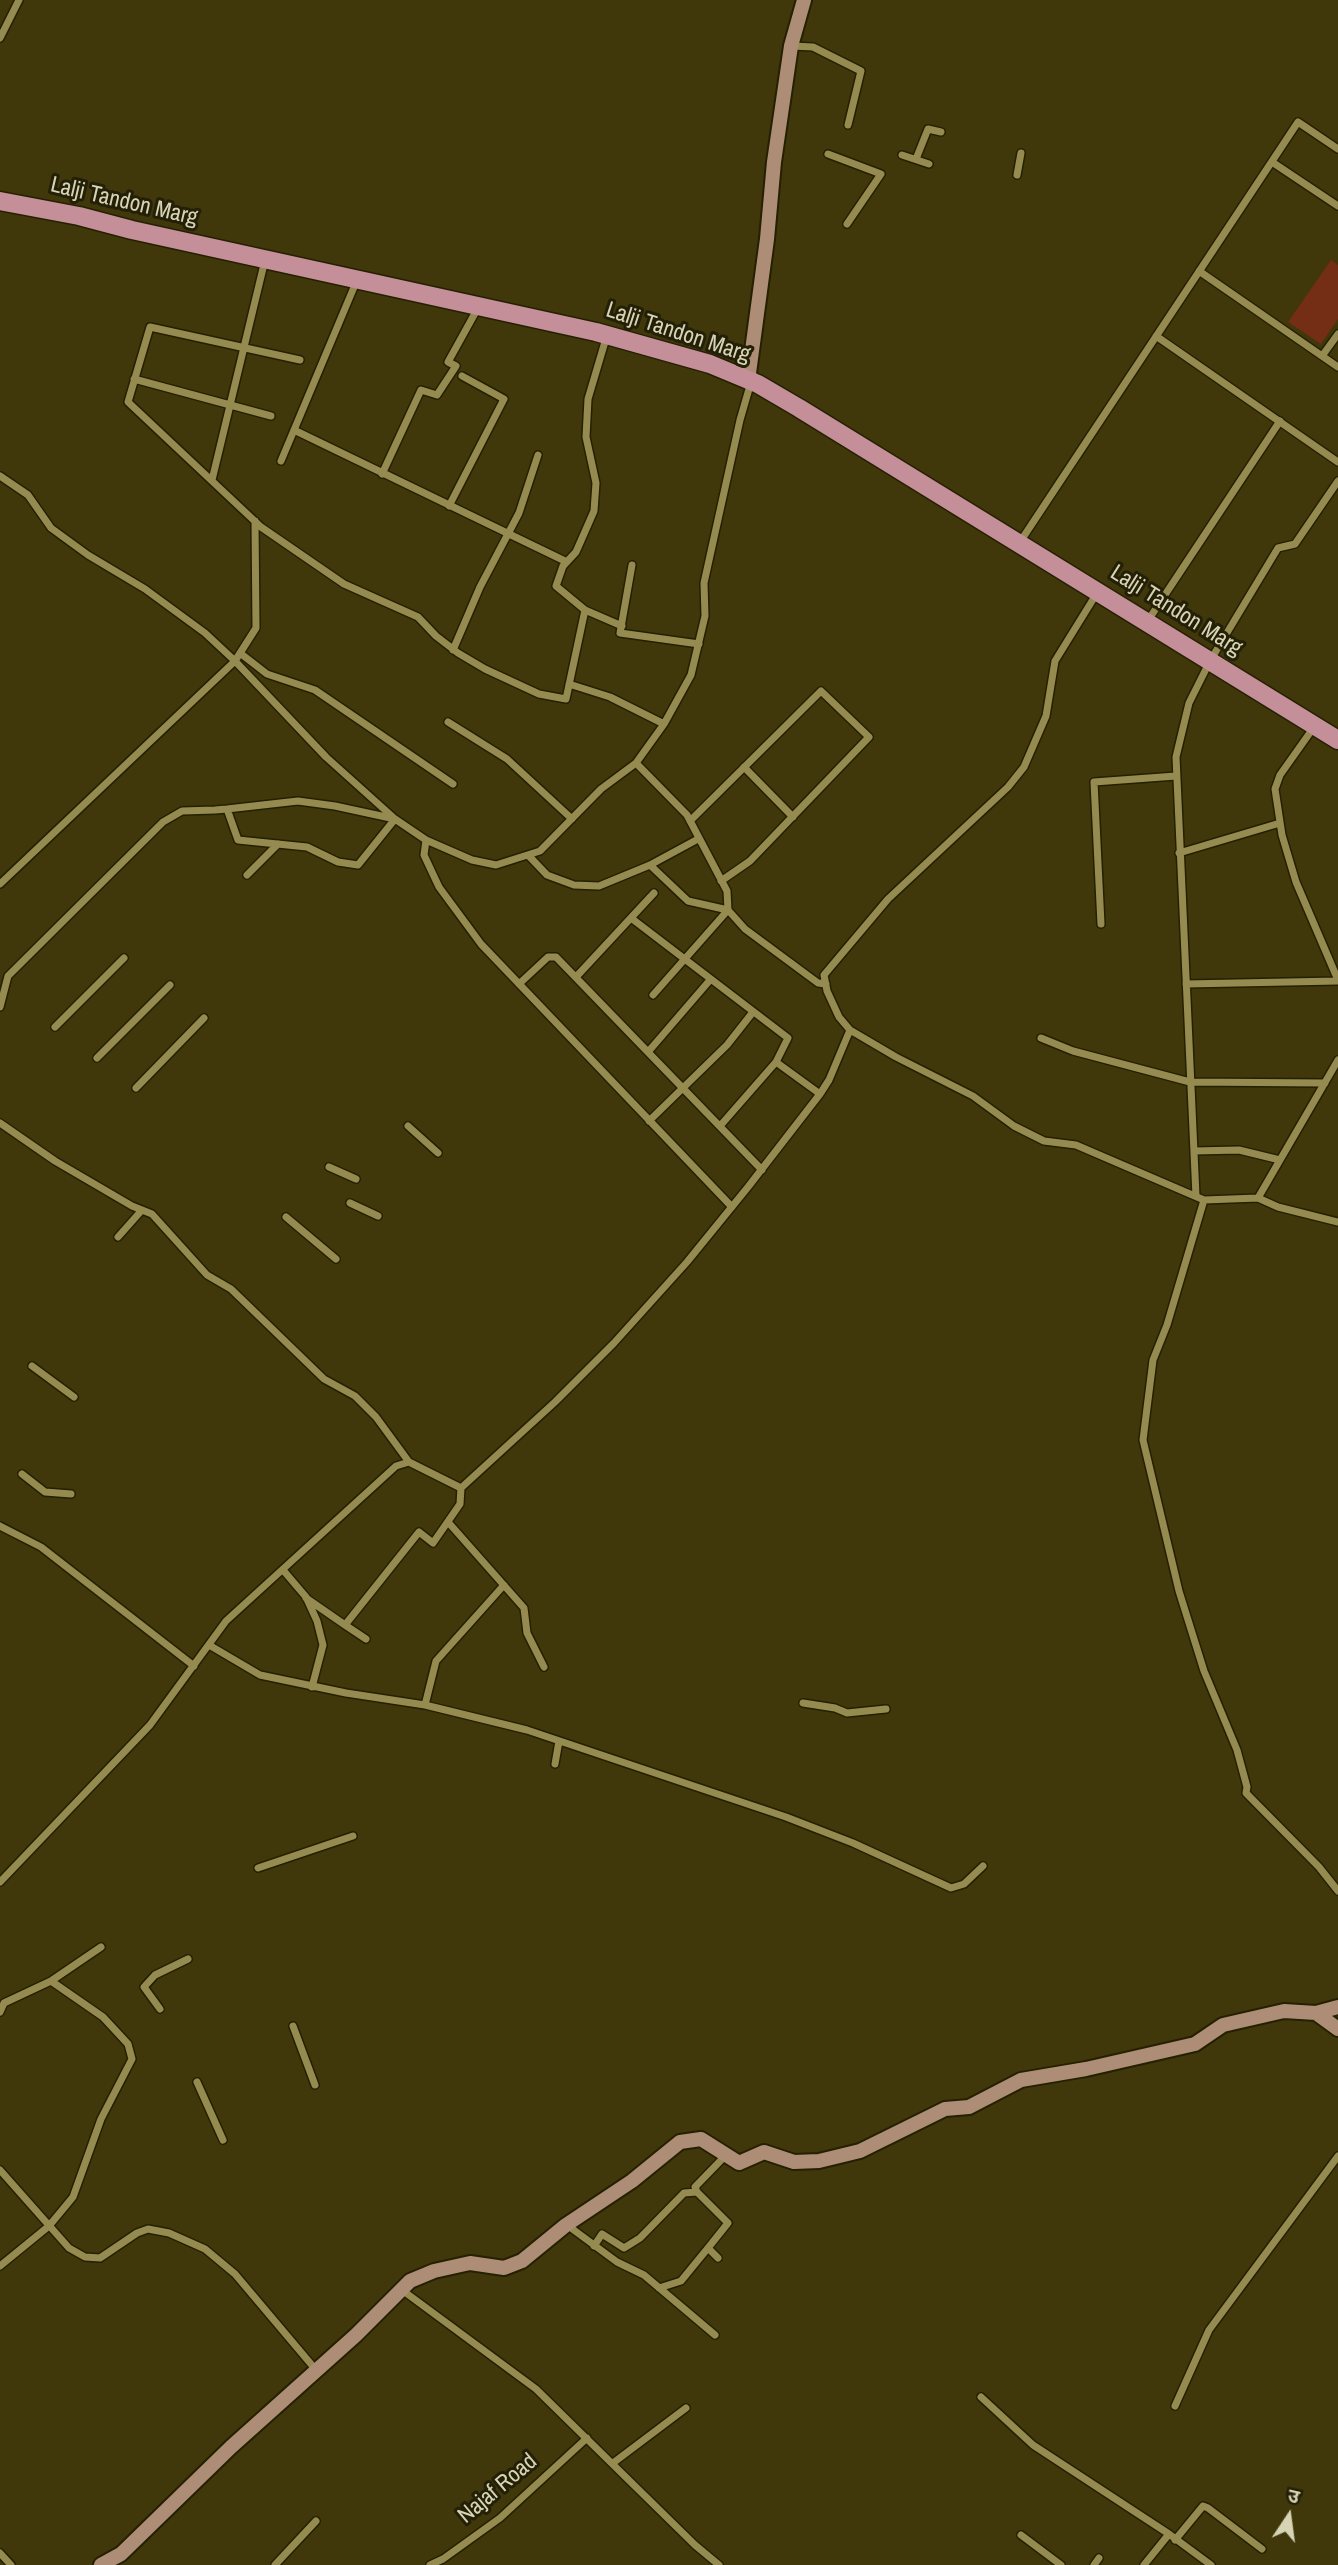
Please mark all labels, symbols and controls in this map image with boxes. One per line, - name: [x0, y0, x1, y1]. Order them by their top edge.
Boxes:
- street label: Lalji Tandon Marg: [48, 172, 200, 232]
- street label: Lalji Tandon Marg: [602, 297, 754, 369]
- street label: Lalji Tandon Marg: [1105, 559, 1247, 663]
- street label: Najaf Road: [453, 2448, 543, 2530]
- north arrow: [1254, 2481, 1324, 2551]
- text: उ: [1285, 2482, 1302, 2509]

